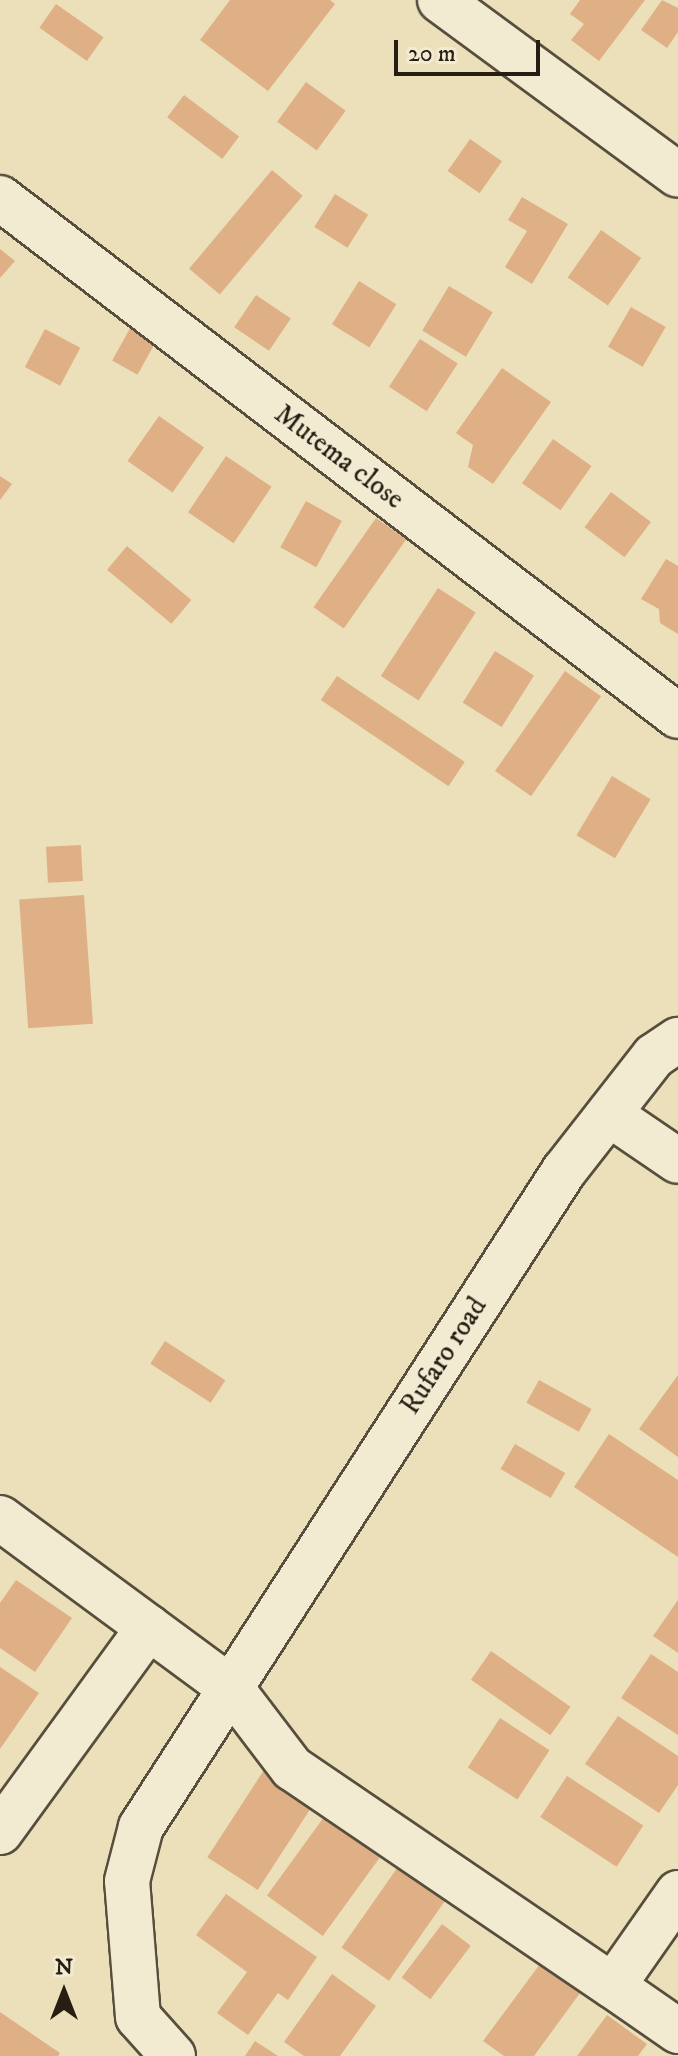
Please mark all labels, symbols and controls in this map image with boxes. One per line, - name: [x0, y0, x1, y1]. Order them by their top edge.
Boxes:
- scale bar: [398, 24, 544, 74]
- text: 20 m: [408, 39, 456, 69]
- street label: Mutema close: [268, 398, 410, 516]
- street label: Rufaro road: [394, 1291, 494, 1421]
- north arrow: [24, 1952, 104, 2032]
- text: N: [55, 1954, 73, 1981]

